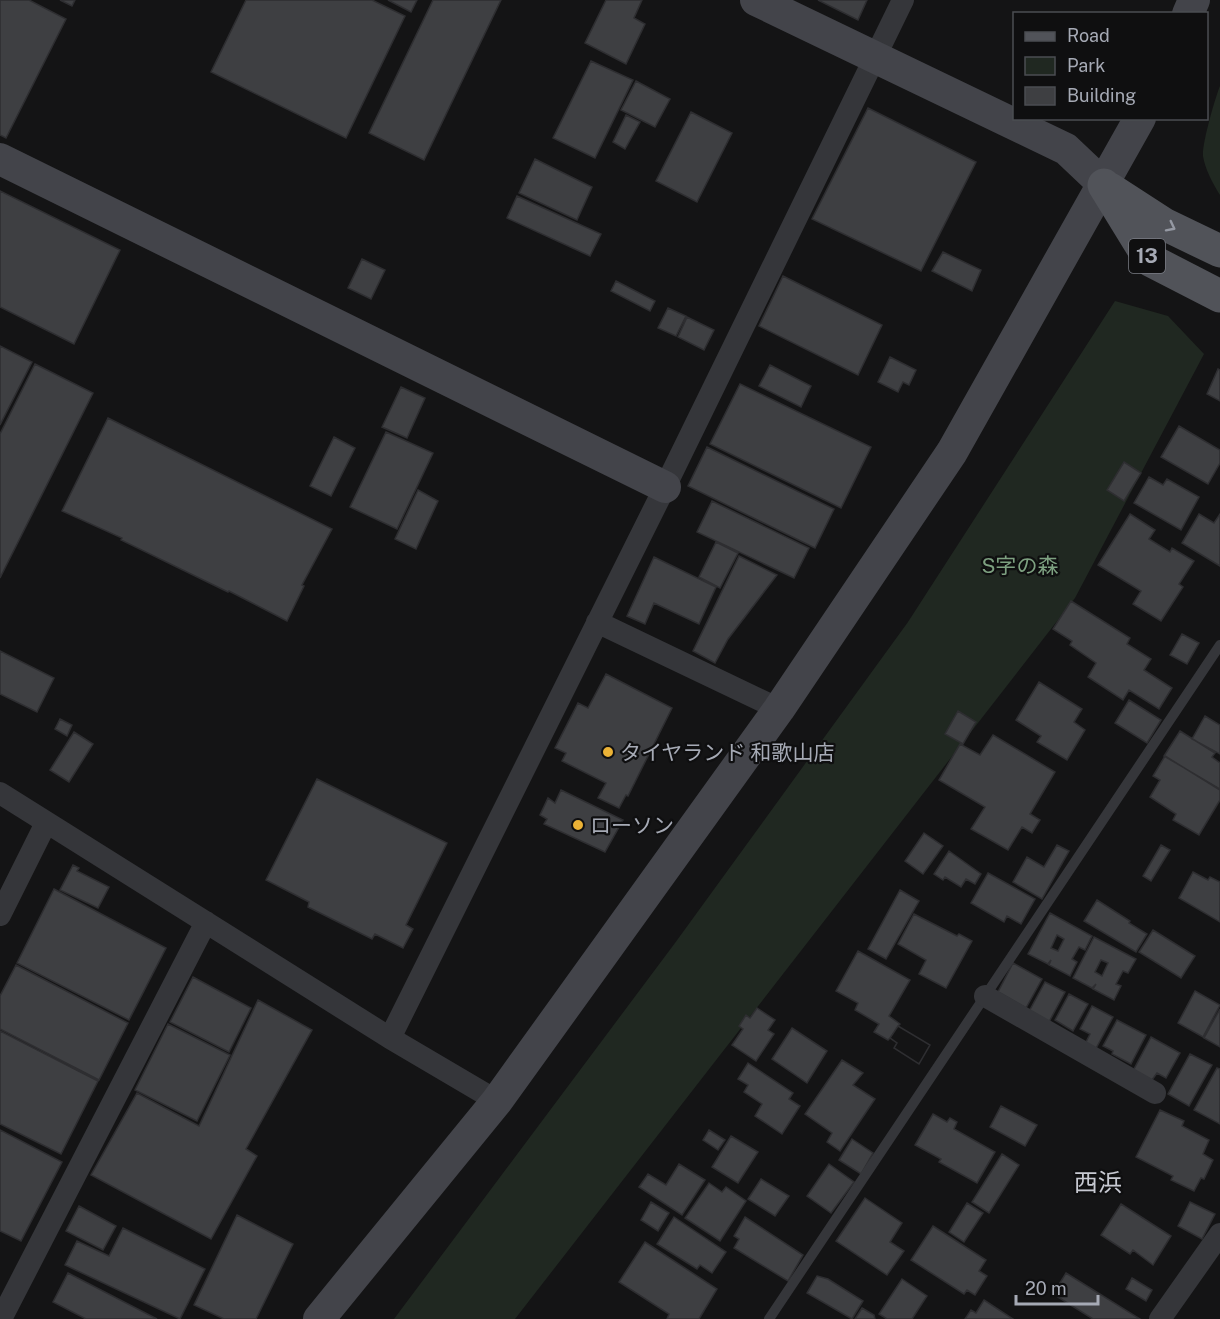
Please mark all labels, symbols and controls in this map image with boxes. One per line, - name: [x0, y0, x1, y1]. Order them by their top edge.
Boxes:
- legend: [1013, 12, 1208, 120]
- text: Road: [1067, 25, 1110, 46]
- text: Park: [1067, 55, 1105, 76]
- text: Building: [1067, 85, 1136, 106]
- one-way arrow: [1165, 220, 1175, 231]
- road number: 13: [1129, 239, 1165, 273]
- park label: S字の森: [981, 553, 1059, 578]
- place label: タイヤランド 和歌山店: [620, 740, 834, 765]
- marker: タイヤランド 和歌山店: [601, 745, 615, 759]
- place label: ローソン: [590, 813, 674, 838]
- marker: ローソン: [571, 818, 585, 832]
- district label: 西浜: [1074, 1168, 1122, 1196]
- scale bar: [1016, 1268, 1098, 1306]
- text: 20 m: [1025, 1278, 1067, 1299]

